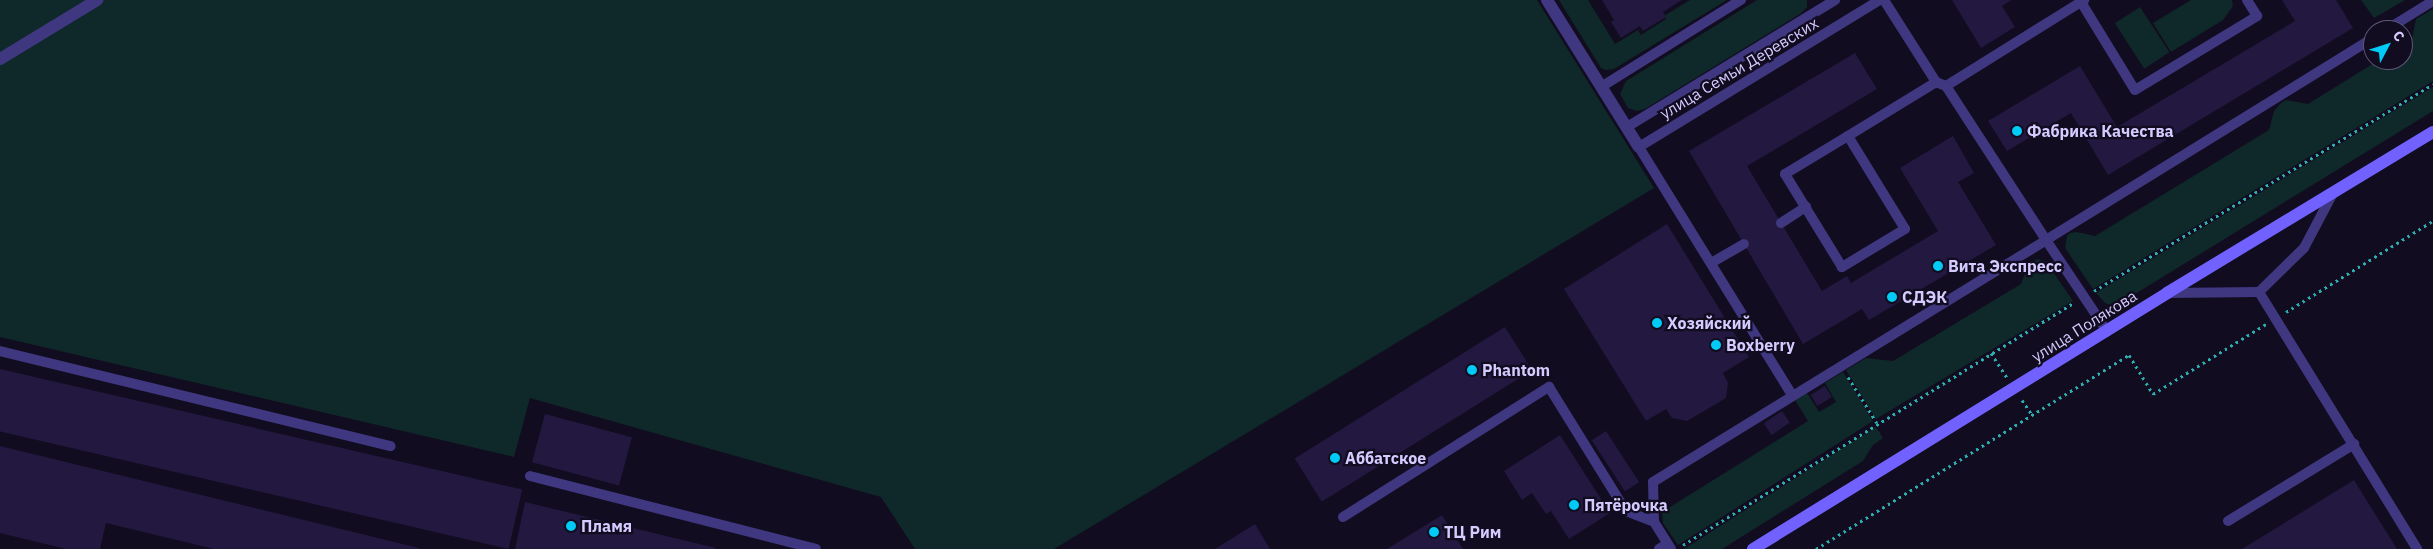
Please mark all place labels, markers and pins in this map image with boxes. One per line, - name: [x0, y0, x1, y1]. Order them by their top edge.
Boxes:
- place label: Фабрика Качества: [2027, 121, 2174, 141]
- marker: Фабрика Качества: [2011, 125, 2023, 137]
- place label: Вита Экспресс: [1948, 256, 2062, 276]
- marker: Вита Экспресс: [1932, 260, 1944, 272]
- place label: СДЭК: [1902, 287, 1947, 307]
- marker: СДЭК: [1886, 291, 1898, 303]
- place label: Хозяйский: [1667, 313, 1751, 333]
- marker: Хозяйский: [1651, 317, 1663, 329]
- place label: Boxberry: [1726, 335, 1795, 355]
- marker: Boxberry: [1710, 339, 1722, 351]
- place label: Phantom: [1482, 360, 1550, 380]
- marker: Phantom: [1466, 364, 1478, 376]
- place label: Аббатское: [1345, 448, 1426, 468]
- marker: Аббатское: [1329, 452, 1341, 464]
- place label: Пятёрочка: [1584, 495, 1668, 515]
- marker: Пятёрочка: [1568, 499, 1580, 511]
- place label: Пламя: [581, 516, 632, 536]
- marker: Пламя: [565, 520, 577, 532]
- place label: ТЦ Рим: [1444, 522, 1501, 542]
- marker: ТЦ Рим: [1428, 526, 1440, 538]

